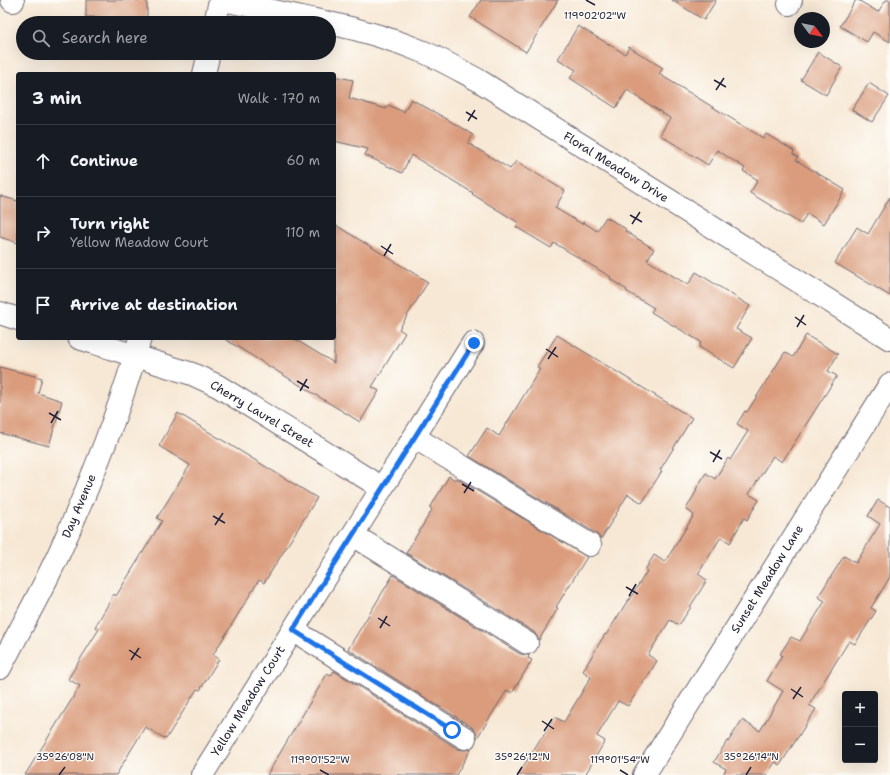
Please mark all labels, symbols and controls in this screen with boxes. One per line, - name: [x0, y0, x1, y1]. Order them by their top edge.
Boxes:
- text: 119°02'02"W: [564, 9, 627, 22]
- north arrow: [794, 12, 830, 48]
- search box: [16, 16, 336, 60]
- icon: search: [30, 27, 52, 49]
- text: Search here: [62, 28, 148, 48]
- text: 3 min: [32, 87, 82, 109]
- text: Walk · 170 m: [238, 90, 320, 107]
- street label: Floral Meadow Drive: [560, 128, 672, 206]
- icon: ahead: [32, 150, 54, 172]
- text: Continue: [70, 151, 138, 171]
- text: 60 m: [287, 152, 320, 169]
- text: Turn right: [70, 214, 150, 234]
- icon: right: [32, 222, 54, 244]
- text: 110 m: [285, 224, 320, 241]
- text: Yellow Meadow Court: [70, 234, 208, 251]
- icon: arrive: [32, 294, 54, 316]
- text: Arrive at destination: [70, 295, 238, 315]
- route end: [465, 334, 483, 352]
- street label: Cherry Laurel Street: [207, 377, 317, 451]
- street label: Day Avenue: [58, 471, 100, 541]
- street label: Sunset Meadow Lane: [727, 522, 807, 636]
- street label: Yellow Meadow Court: [207, 643, 289, 759]
- map controls: [842, 691, 878, 763]
- button: +: [842, 691, 878, 727]
- route start: [443, 721, 461, 739]
- button: −: [842, 727, 878, 763]
- text: 35°26'08"N: [36, 750, 94, 763]
- text: 35°26'12"N: [494, 750, 550, 763]
- text: 35°26'14"N: [723, 750, 779, 763]
- text: 119°01'52"W: [290, 753, 350, 766]
- text: 119°01'54"W: [590, 753, 650, 766]

